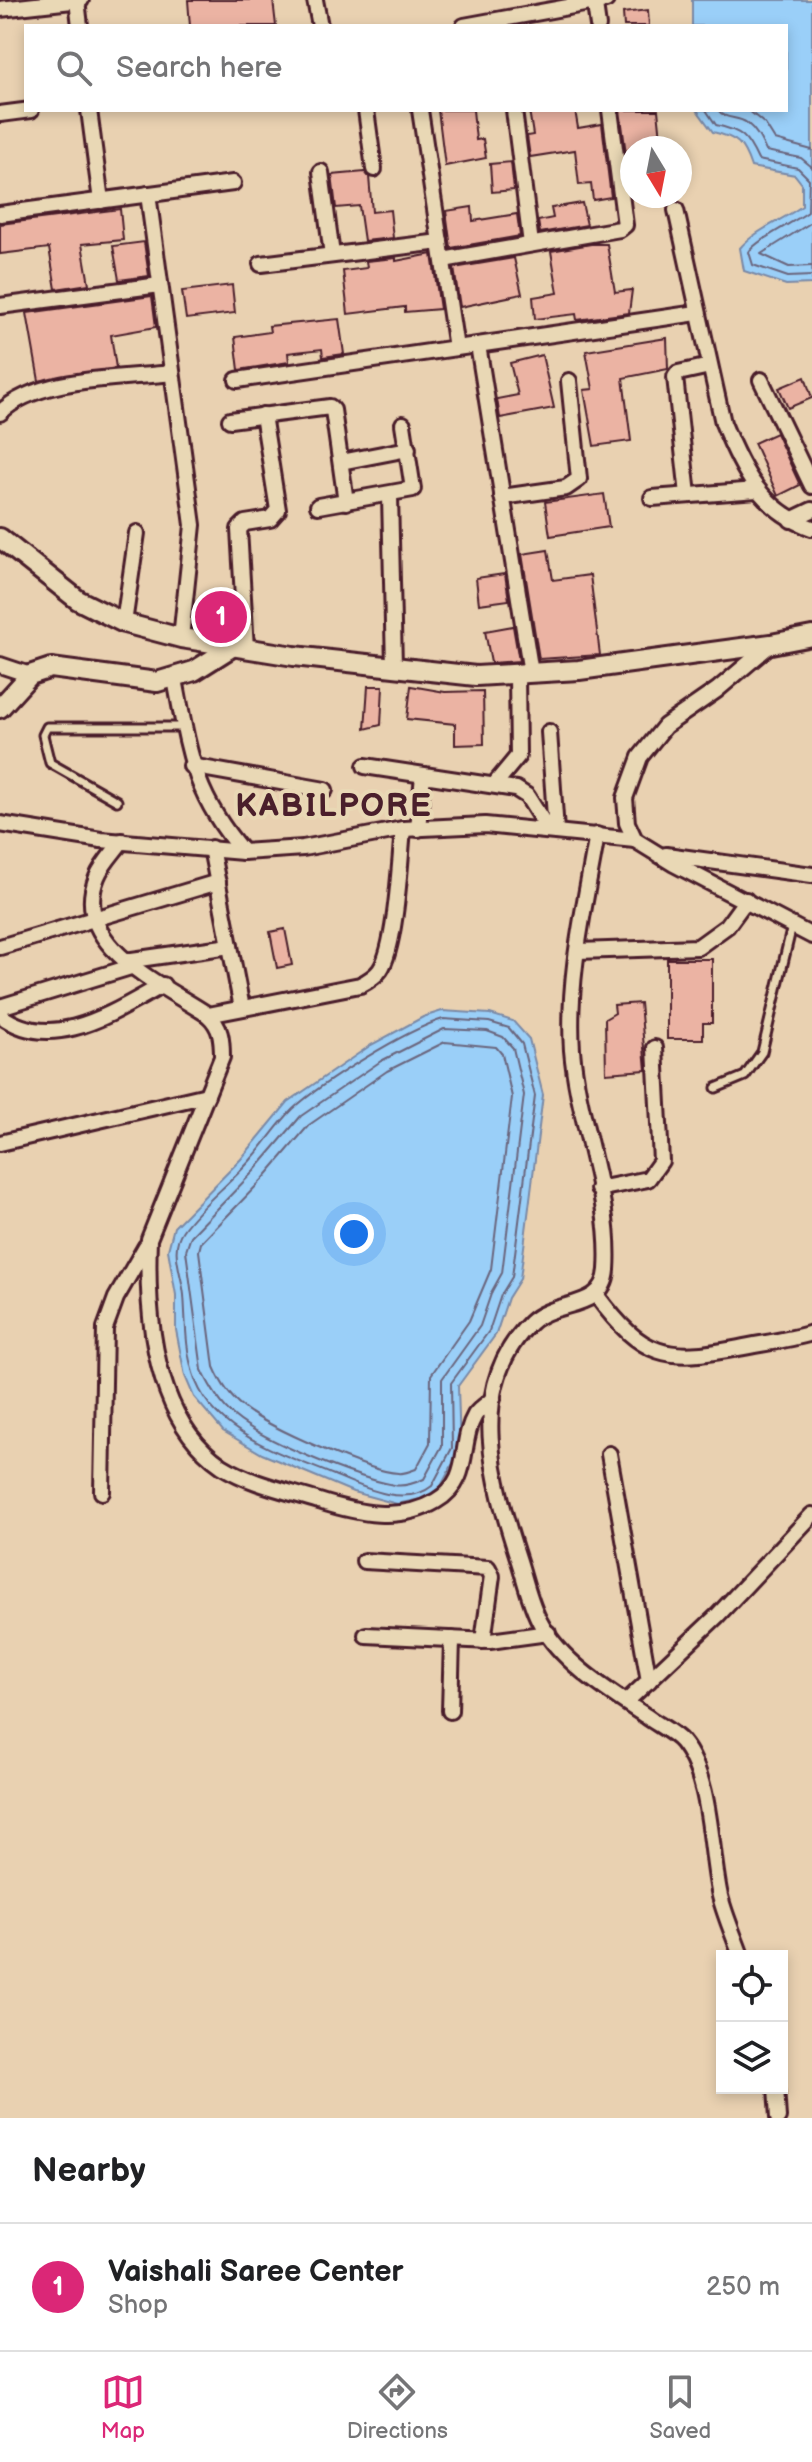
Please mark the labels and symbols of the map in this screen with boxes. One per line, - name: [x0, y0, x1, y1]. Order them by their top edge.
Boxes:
- north arrow: [620, 136, 692, 208]
- pin: 1: [195, 587, 247, 647]
- district label: KABILPORE: [235, 787, 433, 826]
- your location: [334, 1214, 374, 1254]

